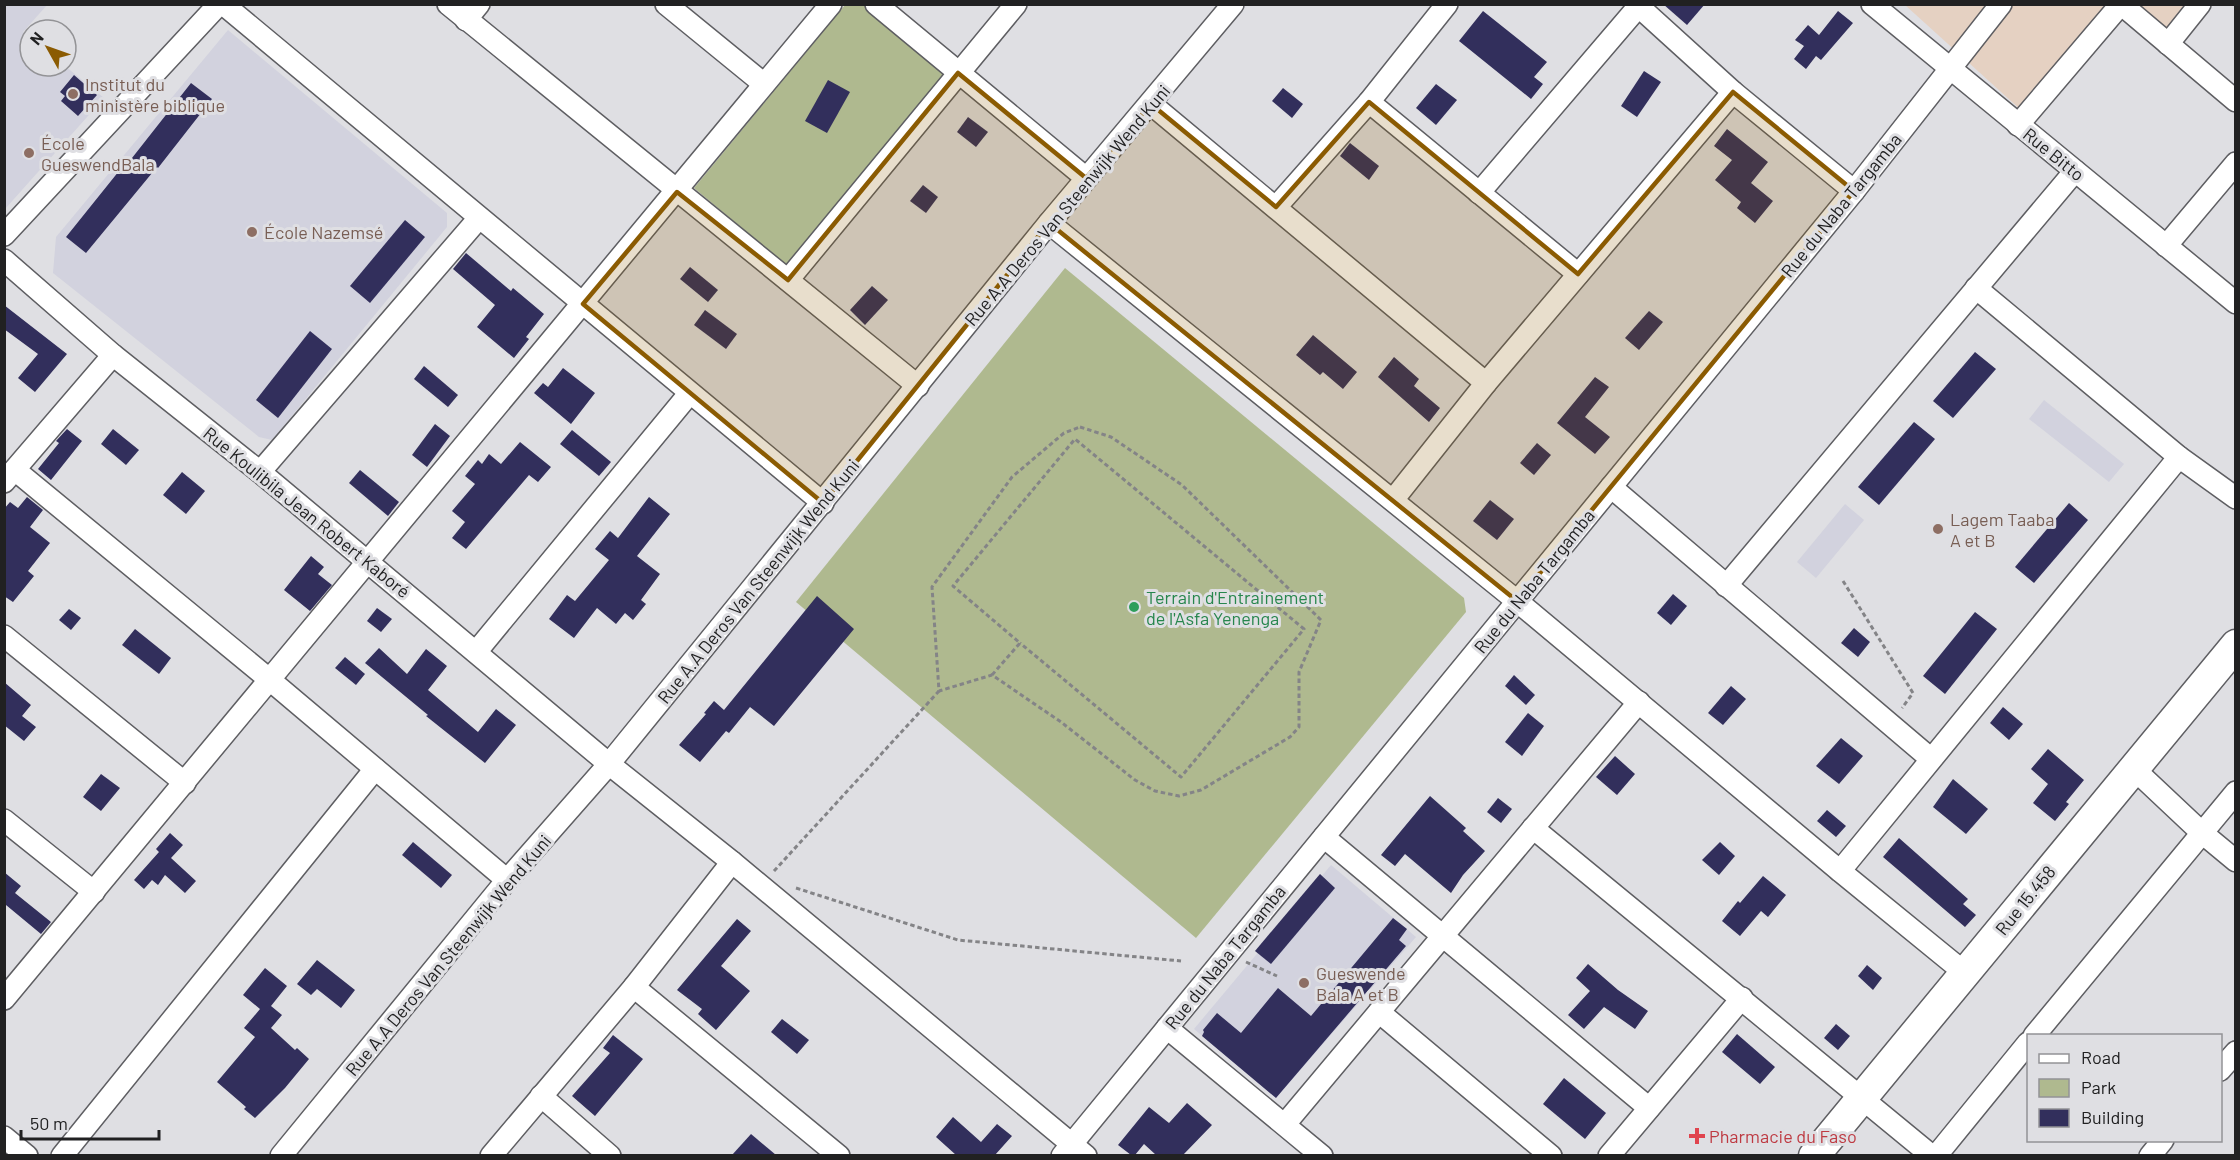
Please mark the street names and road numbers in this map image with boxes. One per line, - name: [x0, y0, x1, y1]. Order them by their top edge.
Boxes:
- street label: Rue A.A Deros Van Steenwijk Wend Kuni: [959, 80, 1175, 330]
- street label: Rue Bitto: [2019, 123, 2089, 185]
- street label: Rue du Naba Targamba: [1776, 128, 1906, 282]
- street label: Rue Koulibila Jean Robert Kaboré: [199, 422, 415, 602]
- street label: Rue A.A Deros Van Steenwijk Wend Kuni: [652, 454, 864, 708]
- street label: Rue du Naba Targamba: [1469, 504, 1599, 658]
- street label: Rue A.A Deros Van Steenwijk Wend Kuni: [340, 830, 556, 1080]
- street label: Rue 15.458: [1990, 861, 2060, 939]
- street label: Rue du Naba Targamba: [1160, 880, 1290, 1034]

